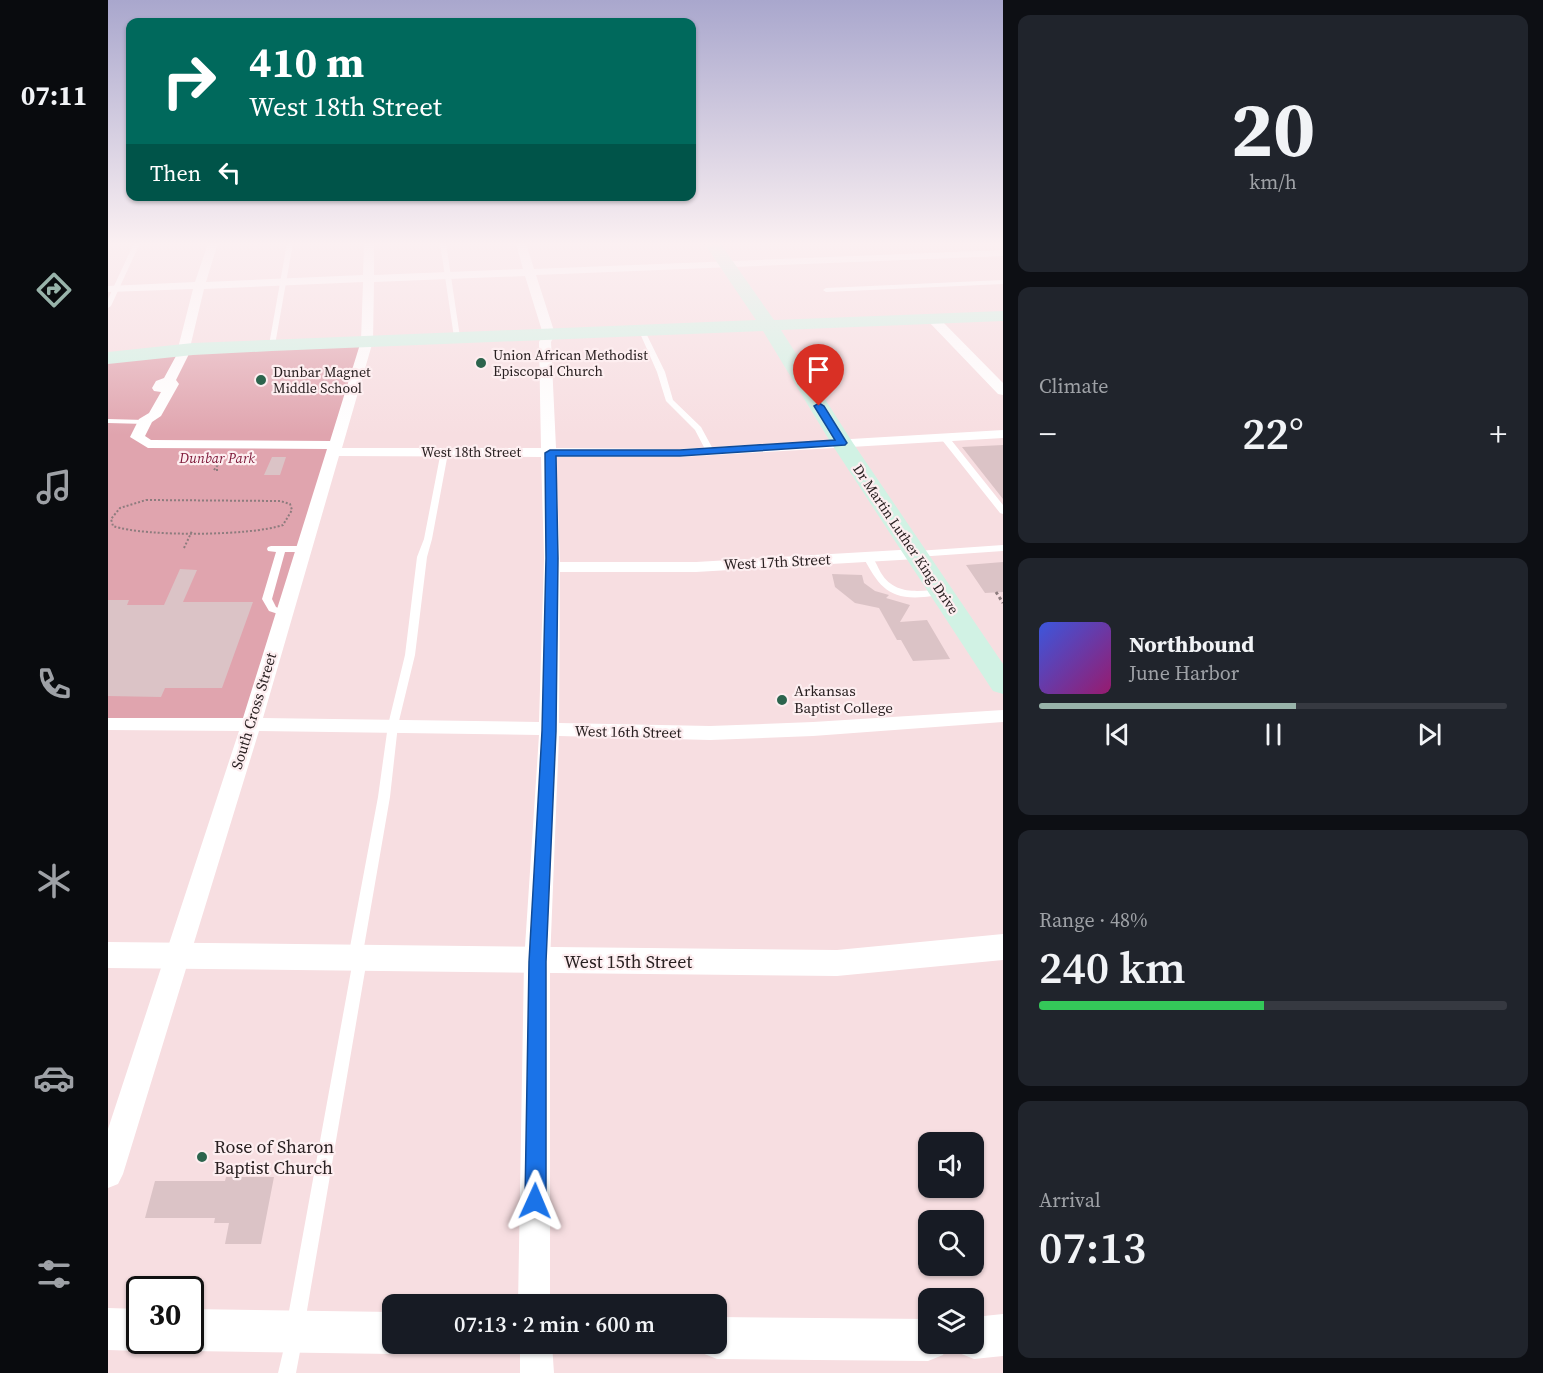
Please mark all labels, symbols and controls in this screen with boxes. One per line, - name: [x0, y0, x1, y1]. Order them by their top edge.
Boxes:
- text: 410 m: [249, 33, 364, 91]
- icon: right: [150, 42, 228, 120]
- text: 20: [1231, 75, 1315, 182]
- text: 07:11: [21, 77, 87, 114]
- text: West 18th Street: [249, 88, 442, 125]
- icon: left: [213, 156, 246, 189]
- text: Then: [150, 158, 201, 188]
- text: km/h: [1249, 168, 1297, 196]
- icon: directions: [33, 269, 75, 311]
- pin: [793, 344, 844, 406]
- place label: Union African Methodist Episcopal Church: [493, 345, 648, 381]
- icon: arrive: [802, 353, 835, 386]
- marker: Union African Methodist Episcopal Church: [474, 356, 488, 370]
- place label: Dunbar Magnet Middle School: [273, 362, 371, 398]
- text: Climate: [1039, 372, 1108, 400]
- marker: Dunbar Magnet Middle School: [254, 373, 268, 387]
- text: 22°: [1242, 402, 1304, 464]
- text: −: [1039, 411, 1057, 456]
- text: +: [1490, 411, 1507, 456]
- street label: West 18th Street: [421, 442, 521, 462]
- park label: Dunbar Park: [178, 448, 255, 468]
- street label: Dr Martin Luther King Drive: [848, 460, 964, 618]
- icon: music: [33, 466, 75, 508]
- street label: West 17th Street: [723, 548, 831, 575]
- text: Northbound: [1129, 629, 1254, 659]
- street label: South Cross Street: [226, 650, 281, 772]
- text: June Harbor: [1129, 659, 1239, 687]
- icon: phone: [33, 663, 75, 705]
- place label: Arkansas Baptist College: [794, 680, 893, 718]
- marker: Arkansas Baptist College: [775, 693, 789, 707]
- icon: previous: [1101, 718, 1134, 751]
- icon: pause: [1257, 718, 1290, 751]
- icon: next: [1413, 718, 1446, 751]
- street label: West 16th Street: [574, 720, 682, 743]
- icon: climate: [33, 860, 75, 902]
- text: Range · 48%: [1039, 906, 1148, 934]
- text: 240 km: [1039, 936, 1186, 998]
- street label: West 15th Street: [564, 949, 692, 974]
- icon: car: [33, 1057, 75, 1099]
- map controls: [918, 1132, 984, 1354]
- button: sound: [918, 1132, 984, 1198]
- place label: Rose of Sharon Baptist Church: [214, 1134, 334, 1180]
- marker: Rose of Sharon Baptist Church: [195, 1150, 209, 1164]
- position arrow: [503, 1169, 567, 1233]
- text: Arrival: [1039, 1186, 1101, 1214]
- button: search: [918, 1210, 984, 1276]
- text: 07:13: [1039, 1216, 1146, 1278]
- icon: filters: [33, 1253, 75, 1295]
- speed limit sign: 30: [126, 1276, 204, 1354]
- button: layers: [918, 1288, 984, 1354]
- text: 07:13 · 2 min · 600 m: [454, 1309, 655, 1339]

